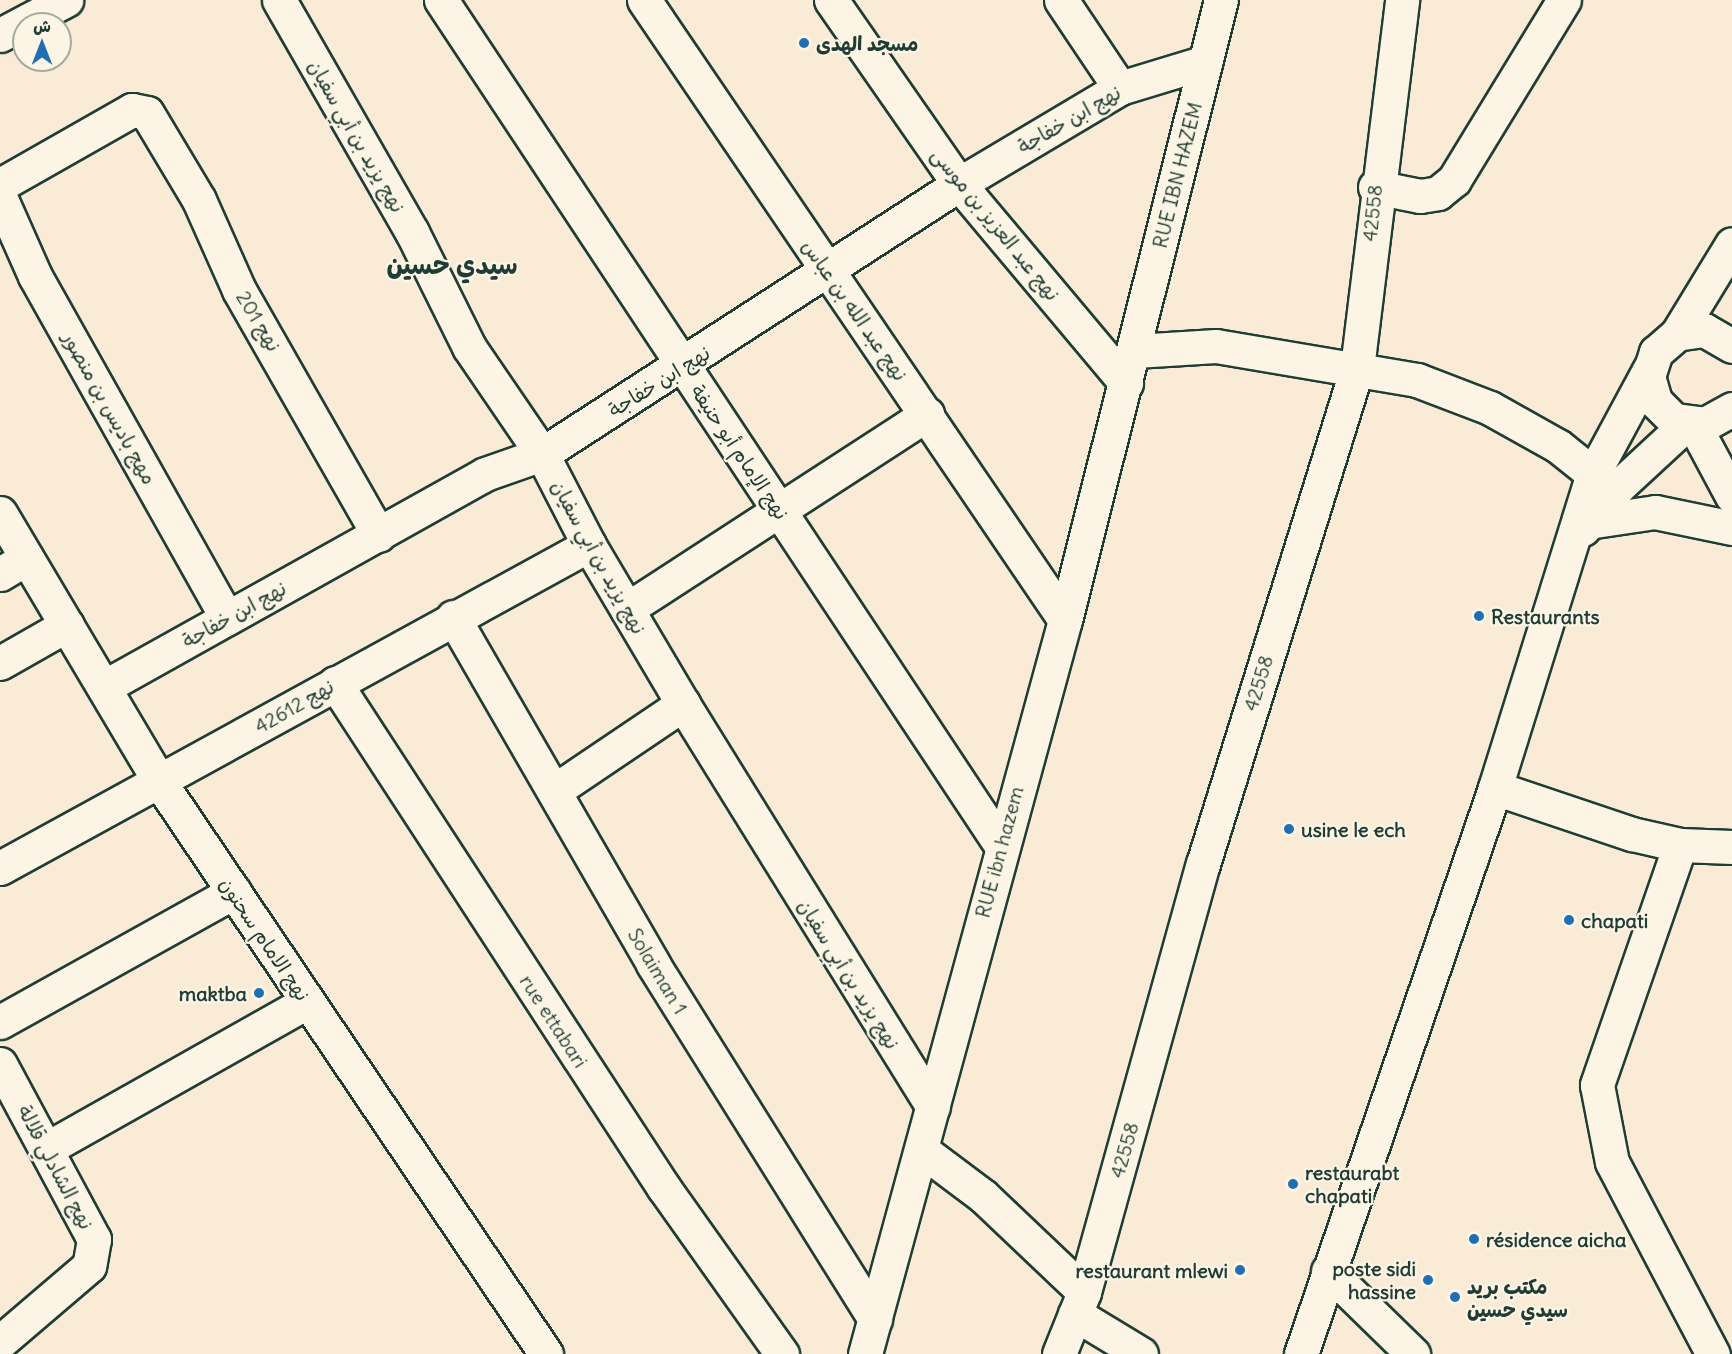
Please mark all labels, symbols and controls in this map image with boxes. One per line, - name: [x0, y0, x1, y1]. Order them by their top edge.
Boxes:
- north arrow: [12, 12, 72, 72]
- text: ش: [33, 16, 51, 36]
- place label: مسجد الهدى: [816, 31, 918, 55]
- marker: مسجد الهدى: [797, 36, 811, 50]
- street label: نهج يزيد بن أبي سفيان: [304, 55, 410, 217]
- street label: نهج ابن خفاجة: [1013, 80, 1125, 158]
- street label: RUE IBN HAZEM: [1147, 99, 1207, 251]
- street label: نهج عبد العزيز بن موسى: [927, 143, 1065, 305]
- street label: 42558: [1357, 183, 1387, 243]
- street label: نهج عبد الله بن عباس: [797, 235, 913, 385]
- district label: سيدي حسين: [386, 249, 518, 281]
- street label: نهج 201: [232, 286, 286, 356]
- street label: مهج باديس بن منصور: [58, 328, 162, 488]
- street label: نهج ابن خفاجة: [604, 340, 714, 422]
- street label: نهج الإمام أبو حنيفة: [686, 380, 794, 524]
- street label: نهج يزيد بن أبي سفيان: [547, 476, 651, 638]
- street label: نهج ابن خفاجة: [178, 576, 290, 652]
- place label: Restaurants: [1491, 604, 1600, 628]
- marker: Restaurants: [1472, 609, 1486, 623]
- street label: 42558: [1238, 652, 1278, 714]
- street label: نهج 42612: [250, 674, 338, 738]
- street label: RUE ibn hazem: [970, 784, 1028, 920]
- place label: usine le ech: [1301, 817, 1406, 841]
- marker: usine le ech: [1282, 822, 1296, 836]
- street label: نهج الامام سحنون: [215, 873, 315, 1005]
- street label: نهج يزيد بن أبي سفيان: [793, 895, 905, 1053]
- place label: chapati: [1581, 908, 1648, 932]
- marker: chapati: [1562, 913, 1576, 927]
- street label: Solaiman 1: [623, 924, 693, 1018]
- street label: rue ettabari: [515, 970, 593, 1072]
- place label: maktba: [179, 981, 247, 1005]
- marker: maktba: [252, 986, 266, 1000]
- street label: نهج الشادلي قلالة: [13, 1101, 99, 1233]
- street label: 42558: [1105, 1119, 1143, 1181]
- place label: restaurabt chapati: [1305, 1160, 1399, 1207]
- marker: restaurabt chapati: [1286, 1177, 1300, 1191]
- place label: résidence aicha: [1486, 1227, 1626, 1251]
- marker: résidence aicha: [1467, 1232, 1481, 1246]
- place label: poste sidi hassine: [1332, 1256, 1416, 1303]
- place label: restaurant mlewi: [1076, 1258, 1228, 1282]
- marker: restaurant mlewi: [1233, 1263, 1247, 1277]
- marker: poste sidi hassine: [1421, 1273, 1435, 1287]
- place label: مكتب بريد سيدي حسين: [1467, 1274, 1568, 1321]
- marker: مكتب بريد سيدي حسين: [1448, 1290, 1462, 1304]

